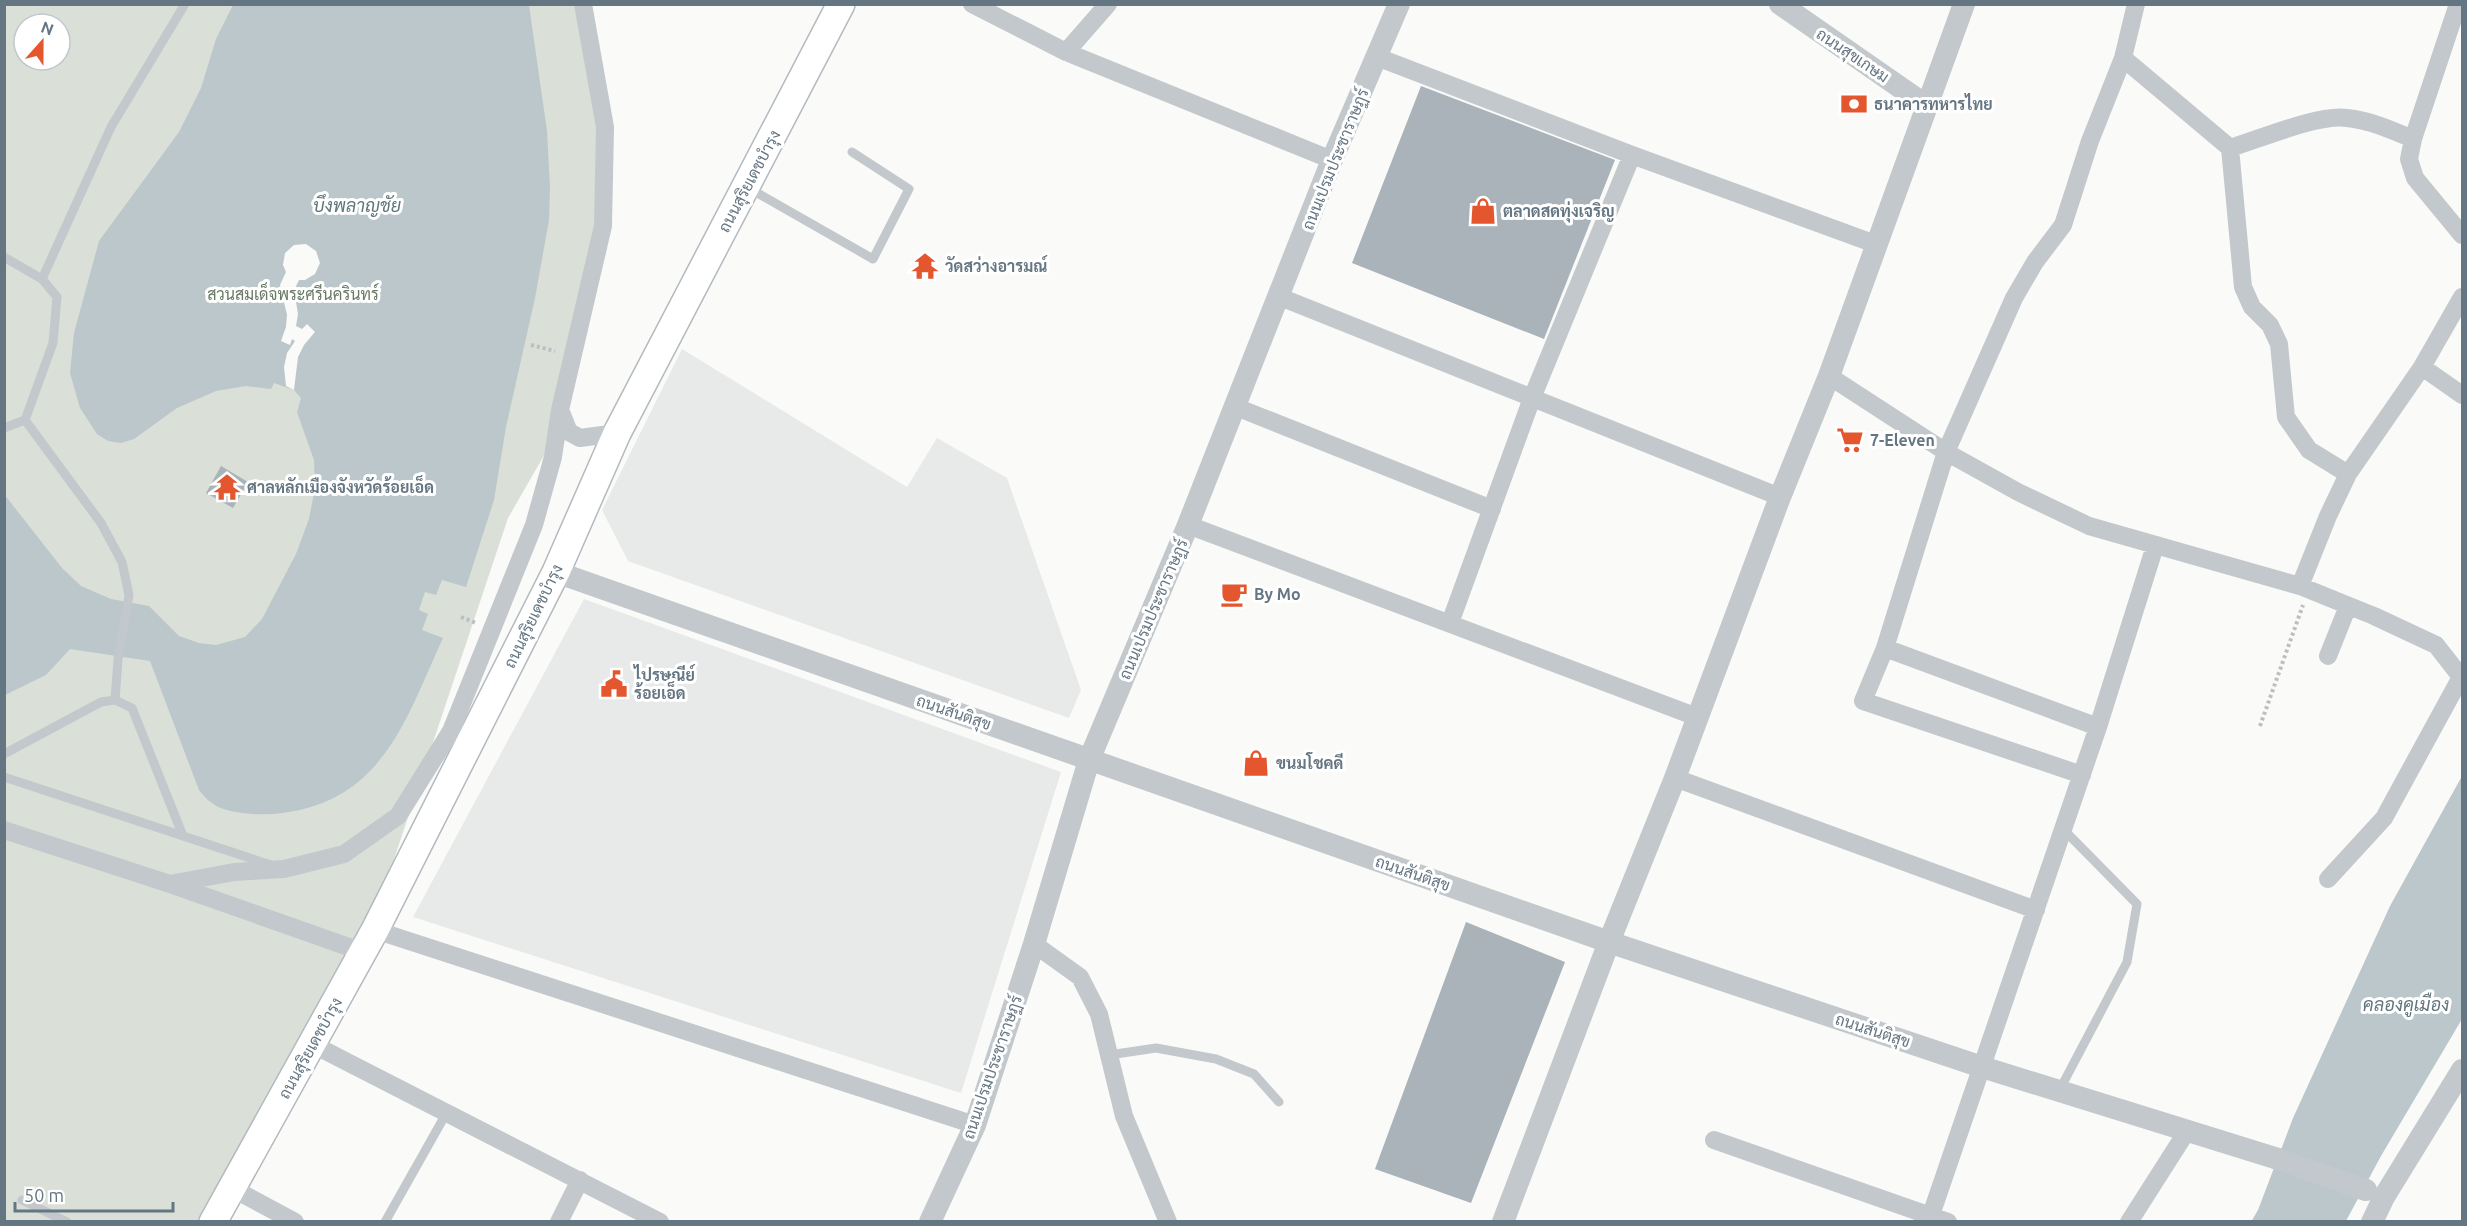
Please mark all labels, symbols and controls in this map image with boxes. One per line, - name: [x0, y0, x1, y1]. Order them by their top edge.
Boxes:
- north arrow: [12, 12, 72, 72]
- text: N: [39, 17, 56, 39]
- street label: ถนนสุขเกษม: [1812, 24, 1893, 88]
- street label: ถนนเปรมประชาราษฏร์: [1296, 84, 1374, 233]
- bank icon: ธนาคารทหารไทย: [1839, 89, 1869, 119]
- place label: ธนาคารทหารไทย: [1874, 93, 1993, 113]
- street label: ถนนสุริยเดชบำรุง: [715, 127, 786, 237]
- water label: บึงพลาญชัย: [313, 194, 401, 217]
- shop icon: ตลาดสดทุ่งเจริญ: [1468, 196, 1498, 226]
- place label: ตลาดสดทุ่งเจริญ: [1503, 201, 1615, 223]
- temple icon: วัดสว่างอารมณ์: [910, 251, 940, 281]
- place label: วัดสว่างอารมณ์: [945, 255, 1048, 275]
- park label: สวนสมเด็จพระศรีนครินทร์: [207, 281, 379, 303]
- supermarket icon: 7-Eleven: [1835, 425, 1865, 455]
- place label: 7-Eleven: [1870, 431, 1935, 449]
- temple icon: ศาลหลักเมืองจังหวัดร้อยเอ็ด: [212, 472, 242, 502]
- place label: ศาลหลักเมืองจังหวัดร้อยเอ็ด: [247, 474, 434, 496]
- street label: ถนนเปรมประชาราษฏร์: [1112, 535, 1193, 683]
- street label: ถนนสุริยเดชบำรุง: [500, 561, 569, 672]
- cafe icon: By Mo: [1219, 579, 1249, 609]
- place label: By Mo: [1254, 585, 1301, 603]
- place label: ไปรษณีย์ ร้อยเอ็ด: [632, 664, 696, 702]
- public building icon: ไปรษณีย์ ร้อยเอ็ด: [599, 669, 629, 699]
- street label: ถนนสันติสุข: [913, 690, 994, 736]
- shop icon: ขนมโชคดี: [1241, 748, 1271, 778]
- place label: ขนมโชคดี: [1276, 752, 1343, 772]
- street label: ถนนสันติสุข: [1372, 851, 1453, 897]
- street label: ถนนเปรมประชาราษฏร์: [956, 992, 1027, 1142]
- water label: คลองคูเมือง: [2363, 992, 2449, 1018]
- street label: ถนนสุริยเดชบำรุง: [275, 994, 348, 1103]
- street label: ถนนสันติสุข: [1832, 1008, 1913, 1053]
- scale bar: [15, 1175, 172, 1213]
- text: 50 m: [24, 1185, 64, 1205]

